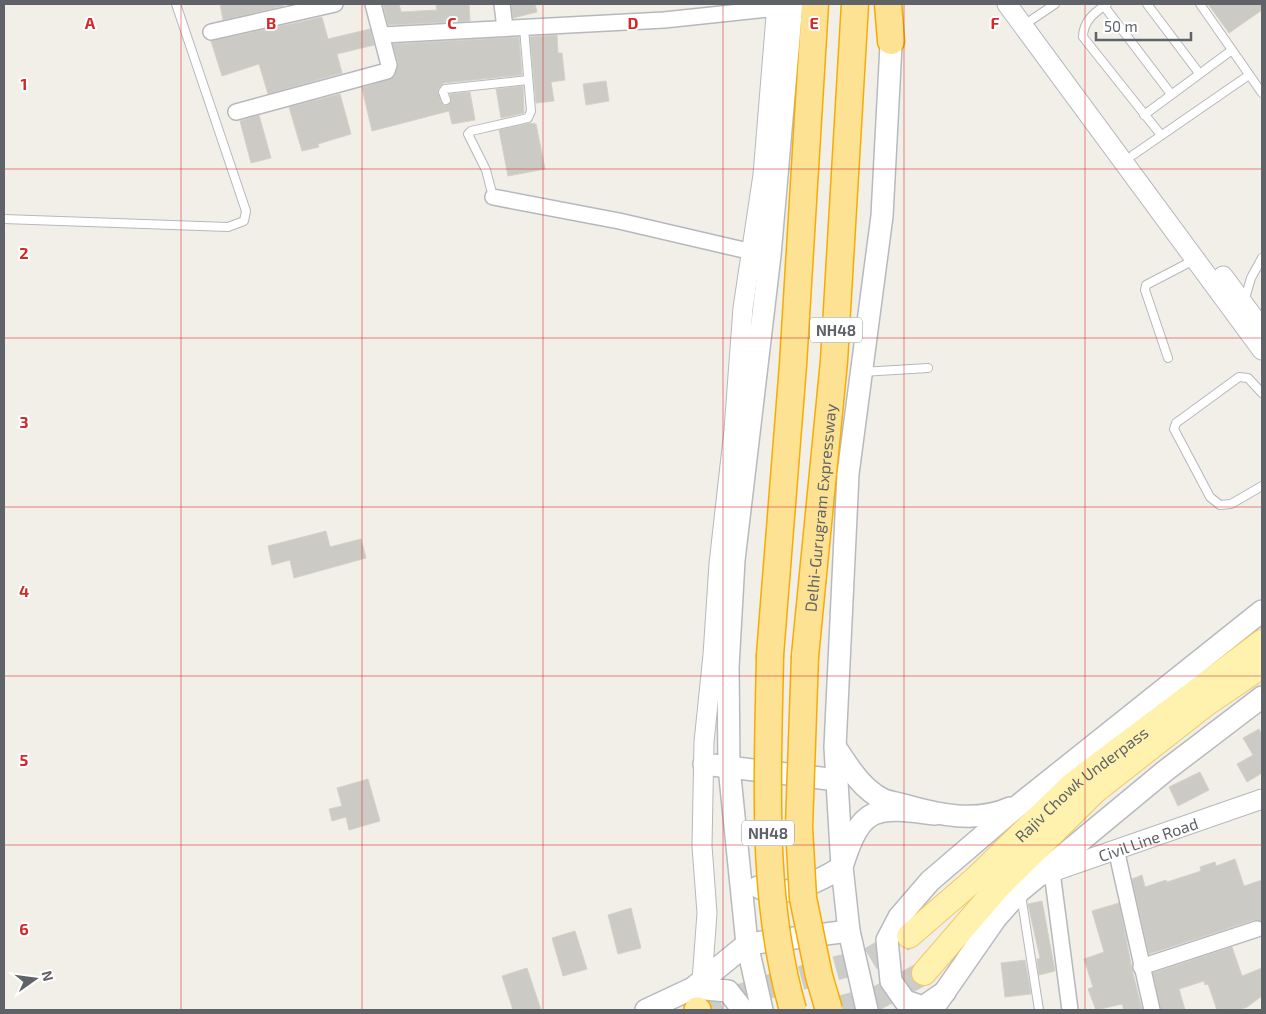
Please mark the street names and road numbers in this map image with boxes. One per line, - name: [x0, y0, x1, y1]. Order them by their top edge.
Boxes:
- road number: NH48: [810, 318, 862, 342]
- street label: Delhi-Gurugram Expressway: [800, 402, 839, 613]
- street label: Rajiv Chowk Underpass: [1010, 722, 1151, 845]
- street label: Civil Line Road: [1096, 813, 1200, 865]
- road number: NH48: [742, 820, 794, 846]

